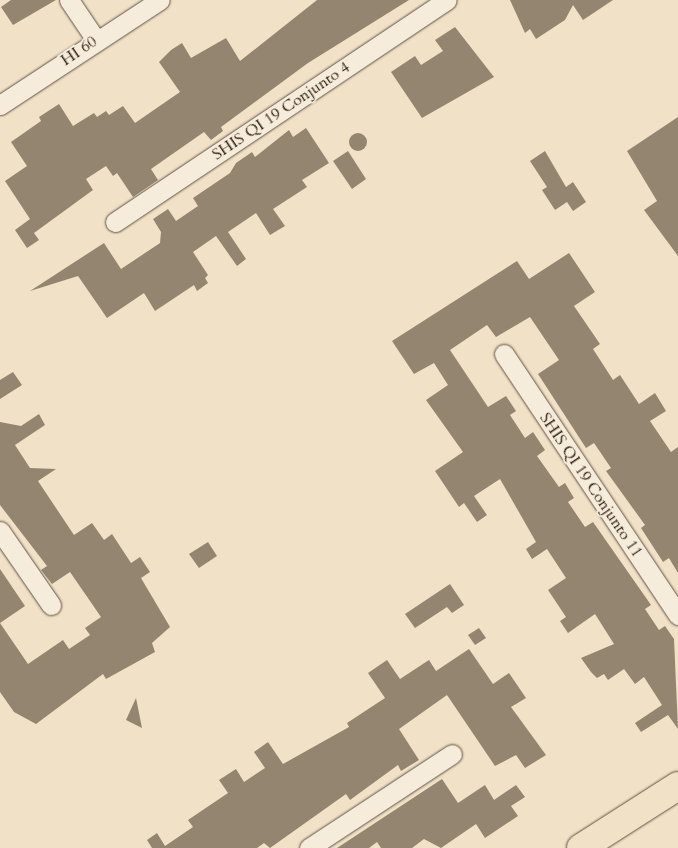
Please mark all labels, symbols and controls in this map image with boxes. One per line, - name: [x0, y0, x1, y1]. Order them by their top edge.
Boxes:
- street label: HI 60: [57, 32, 101, 70]
- street label: SHIS QI 19 Conjunto 4: [208, 58, 354, 164]
- street label: SHIS QI 19 Conjunto 11: [535, 409, 647, 561]

